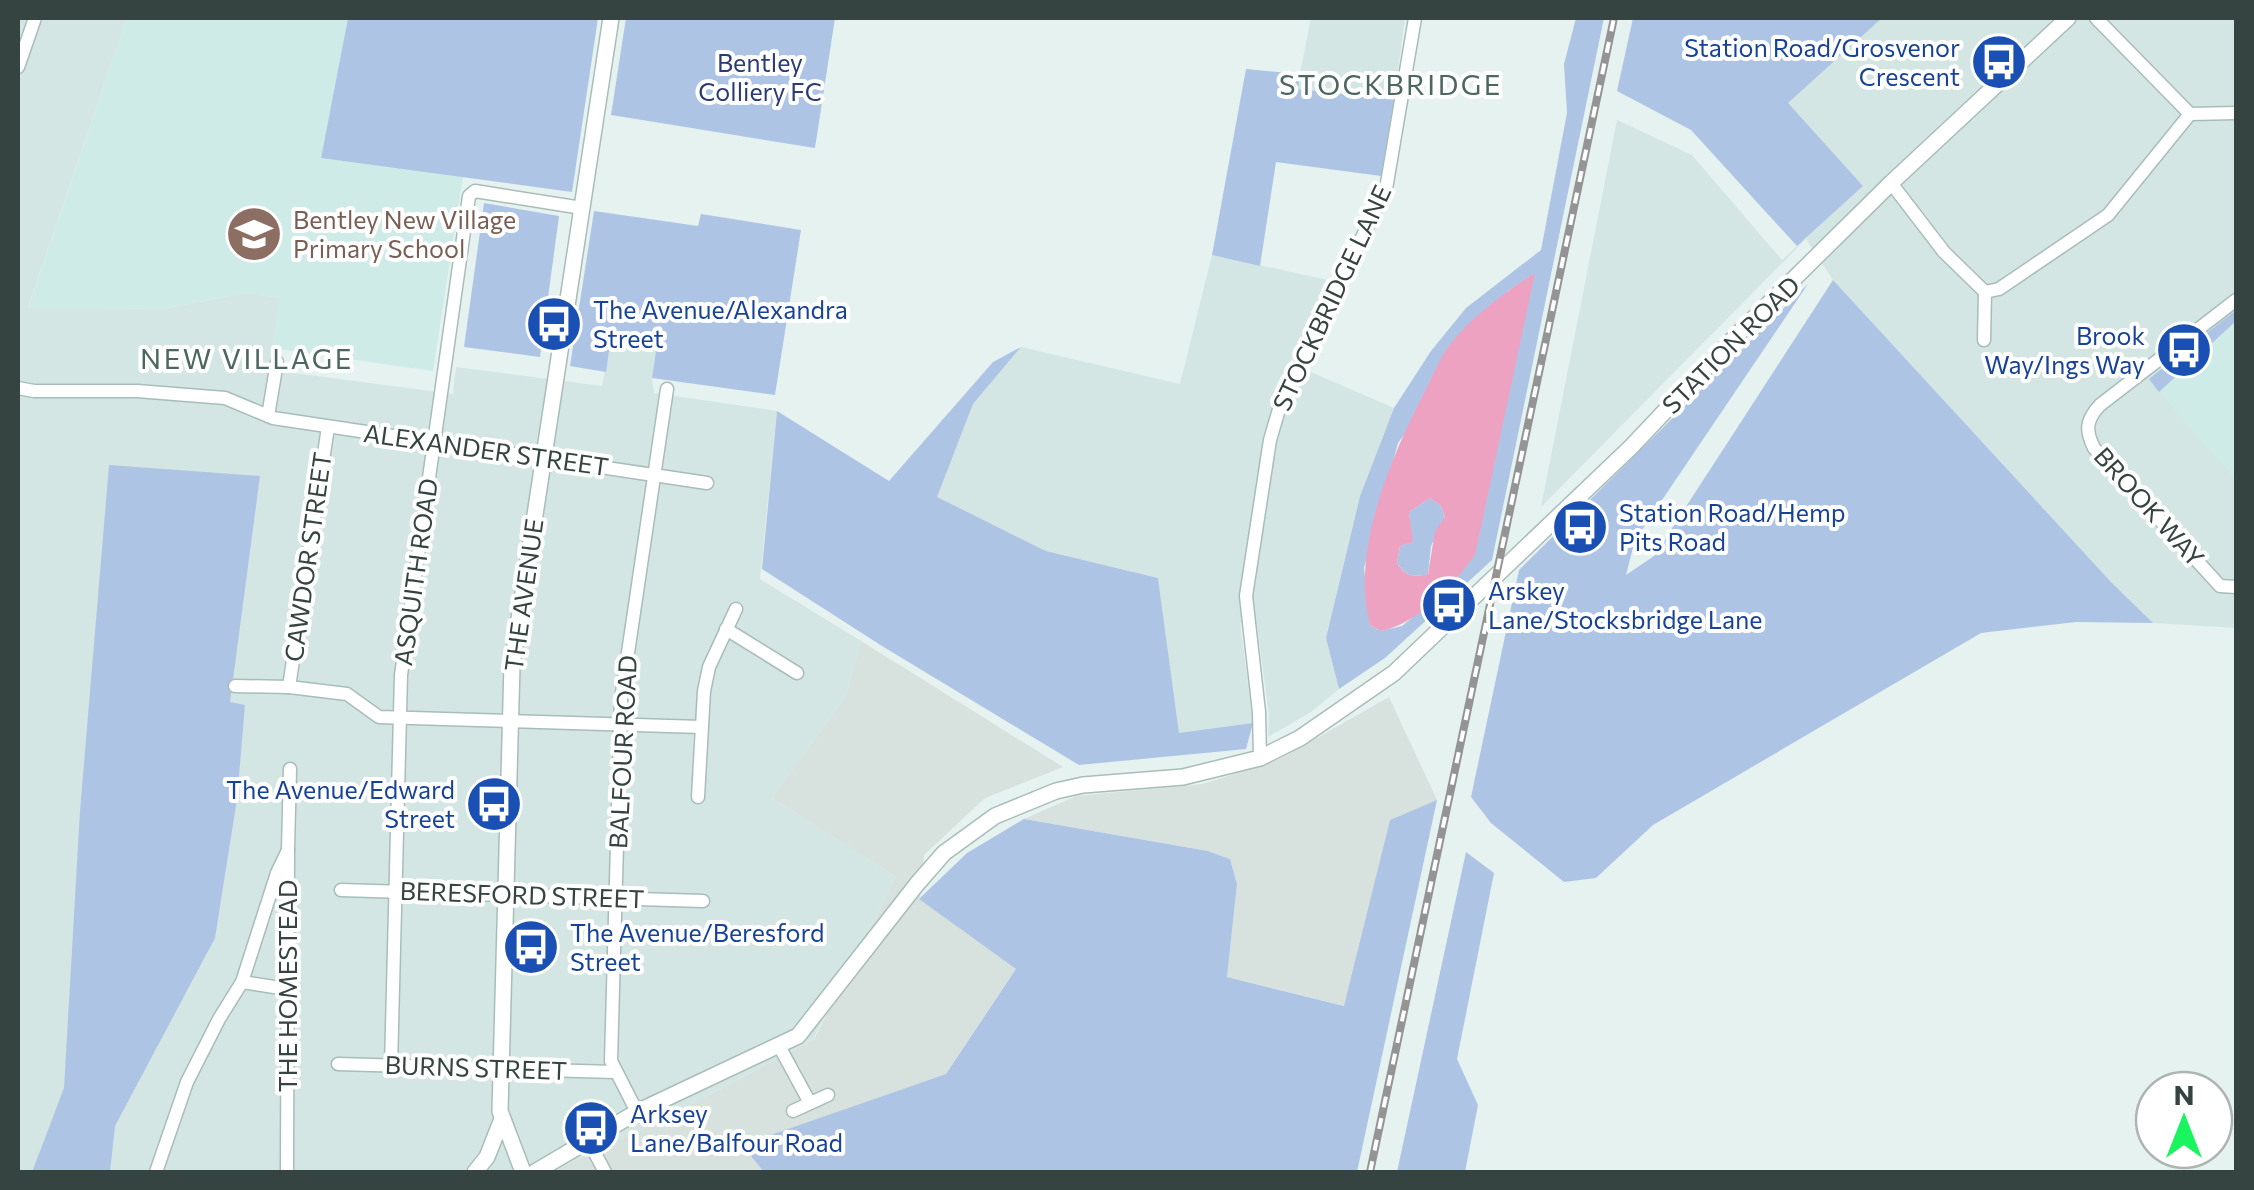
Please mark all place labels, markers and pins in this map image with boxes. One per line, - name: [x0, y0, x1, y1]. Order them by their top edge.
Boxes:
- place label: Station Road/Grosvenor Crescent: [1684, 32, 1960, 91]
- bus stop icon: Station Road/Grosvenor Crescent: [1969, 32, 2029, 92]
- school or university icon: Bentley New Village Primary School: [224, 204, 284, 264]
- place label: Bentley New Village Primary School: [293, 204, 516, 263]
- bus stop icon: The Avenue/Alexandra Street: [524, 294, 584, 354]
- place label: The Avenue/Alexandra Street: [593, 294, 848, 353]
- place label: Brook Way/Ings Way: [1984, 320, 2145, 379]
- bus stop icon: Brook Way/Ings Way: [2154, 320, 2214, 380]
- bus stop icon: Station Road/Hemp Pits Road: [1550, 497, 1610, 557]
- place label: Station Road/Hemp Pits Road: [1619, 497, 1846, 556]
- bus stop icon: Arskey Lane/Stocksbridge Lane: [1419, 575, 1479, 635]
- place label: Arskey Lane/Stocksbridge Lane: [1488, 575, 1763, 634]
- place label: The Avenue/Edward Street: [226, 774, 455, 833]
- bus stop icon: The Avenue/Edward Street: [464, 774, 524, 834]
- bus stop icon: The Avenue/Beresford Street: [501, 917, 561, 977]
- place label: The Avenue/Beresford Street: [570, 917, 824, 976]
- bus stop icon: Arksey Lane/Balfour Road: [561, 1098, 621, 1158]
- place label: Arksey Lane/Balfour Road: [630, 1098, 843, 1157]

